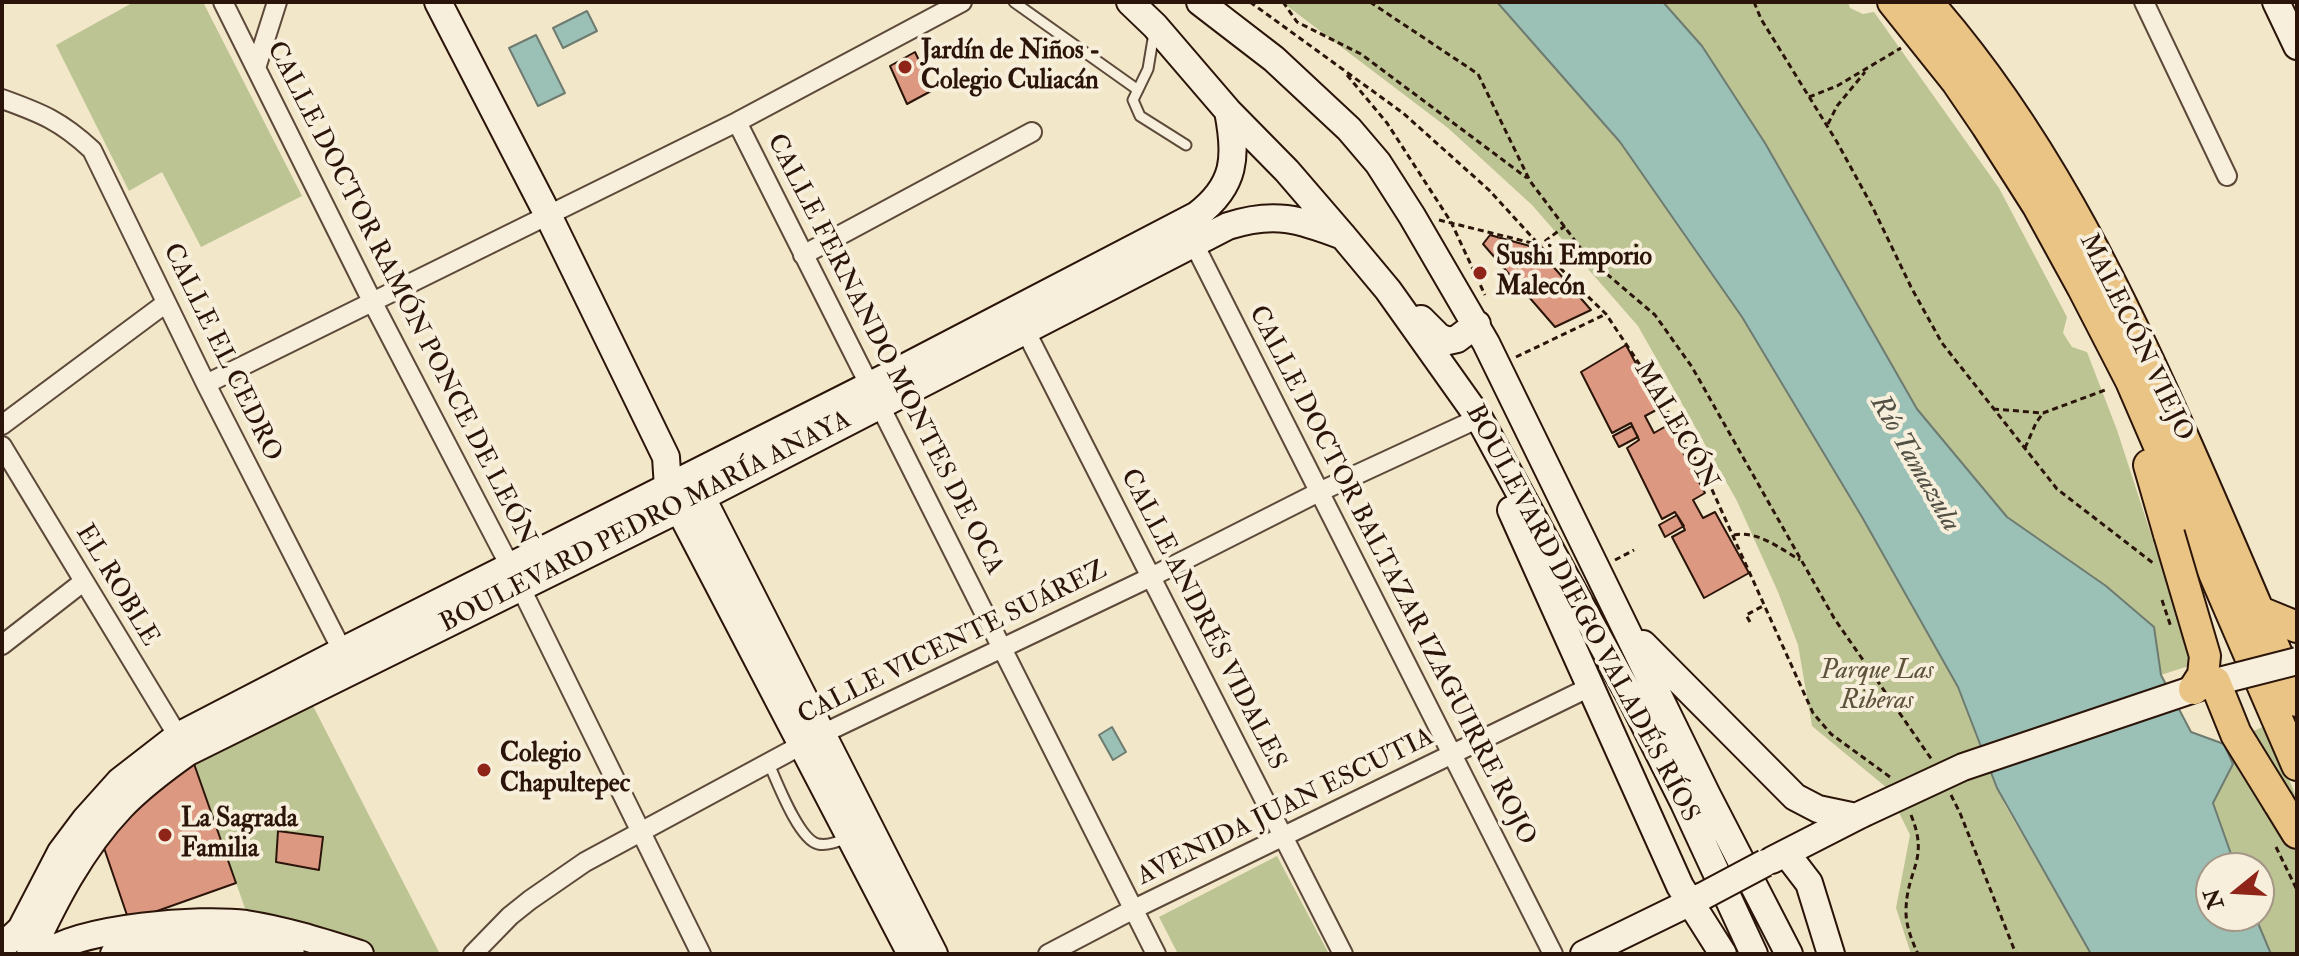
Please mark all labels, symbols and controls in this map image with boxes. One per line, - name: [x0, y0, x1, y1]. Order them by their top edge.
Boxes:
- place label: Jardín de Niños - Colegio Culiacán: [921, 36, 1100, 98]
- street label: CALLE DOCTOR RAMÓN PONCE DE LEÓN: [259, 37, 541, 551]
- marker: Jardín de Niños - Colegio Culiacán: [896, 58, 914, 76]
- street label: CALLE FERNANDO MONTES DE OCA: [759, 129, 1009, 581]
- street label: MALECÓN VIEJO: [2071, 229, 2199, 447]
- street label: CALLE EL CEDRO: [155, 239, 287, 467]
- place label: Sushi Emporio Malecón: [1496, 242, 1652, 304]
- marker: Sushi Emporio Malecón: [1471, 264, 1489, 282]
- street label: CALLE DOCTOR BALTAZAR IZAGUIRRE ROJO: [1241, 301, 1541, 851]
- street label: MALECÓN: [1626, 357, 1724, 495]
- water label: Río Tamazula: [1861, 390, 1967, 538]
- street label: BOULEVARD DIEGO VALADÉS RÍOS: [1457, 400, 1705, 828]
- street label: BOULEVARD PEDRO MARÍA ANAYA: [435, 405, 857, 641]
- street label: CALLE ANDRÉS VIDALES: [1112, 464, 1292, 776]
- street label: EL ROBLE: [67, 519, 165, 653]
- street label: CALLE VICENTE SUÁREZ: [794, 556, 1112, 732]
- park label: Parque Las Riberas: [1820, 656, 1934, 718]
- street label: AVENIDA JUAN ESCUTIA: [1133, 723, 1439, 893]
- place label: Colegio Chapultepec: [500, 739, 630, 800]
- marker: Colegio Chapultepec: [475, 761, 493, 779]
- place label: La Sagrada Familia: [181, 804, 298, 866]
- marker: La Sagrada Familia: [156, 826, 174, 844]
- north arrow: [2195, 852, 2275, 932]
- text: N: [2198, 885, 2230, 913]

